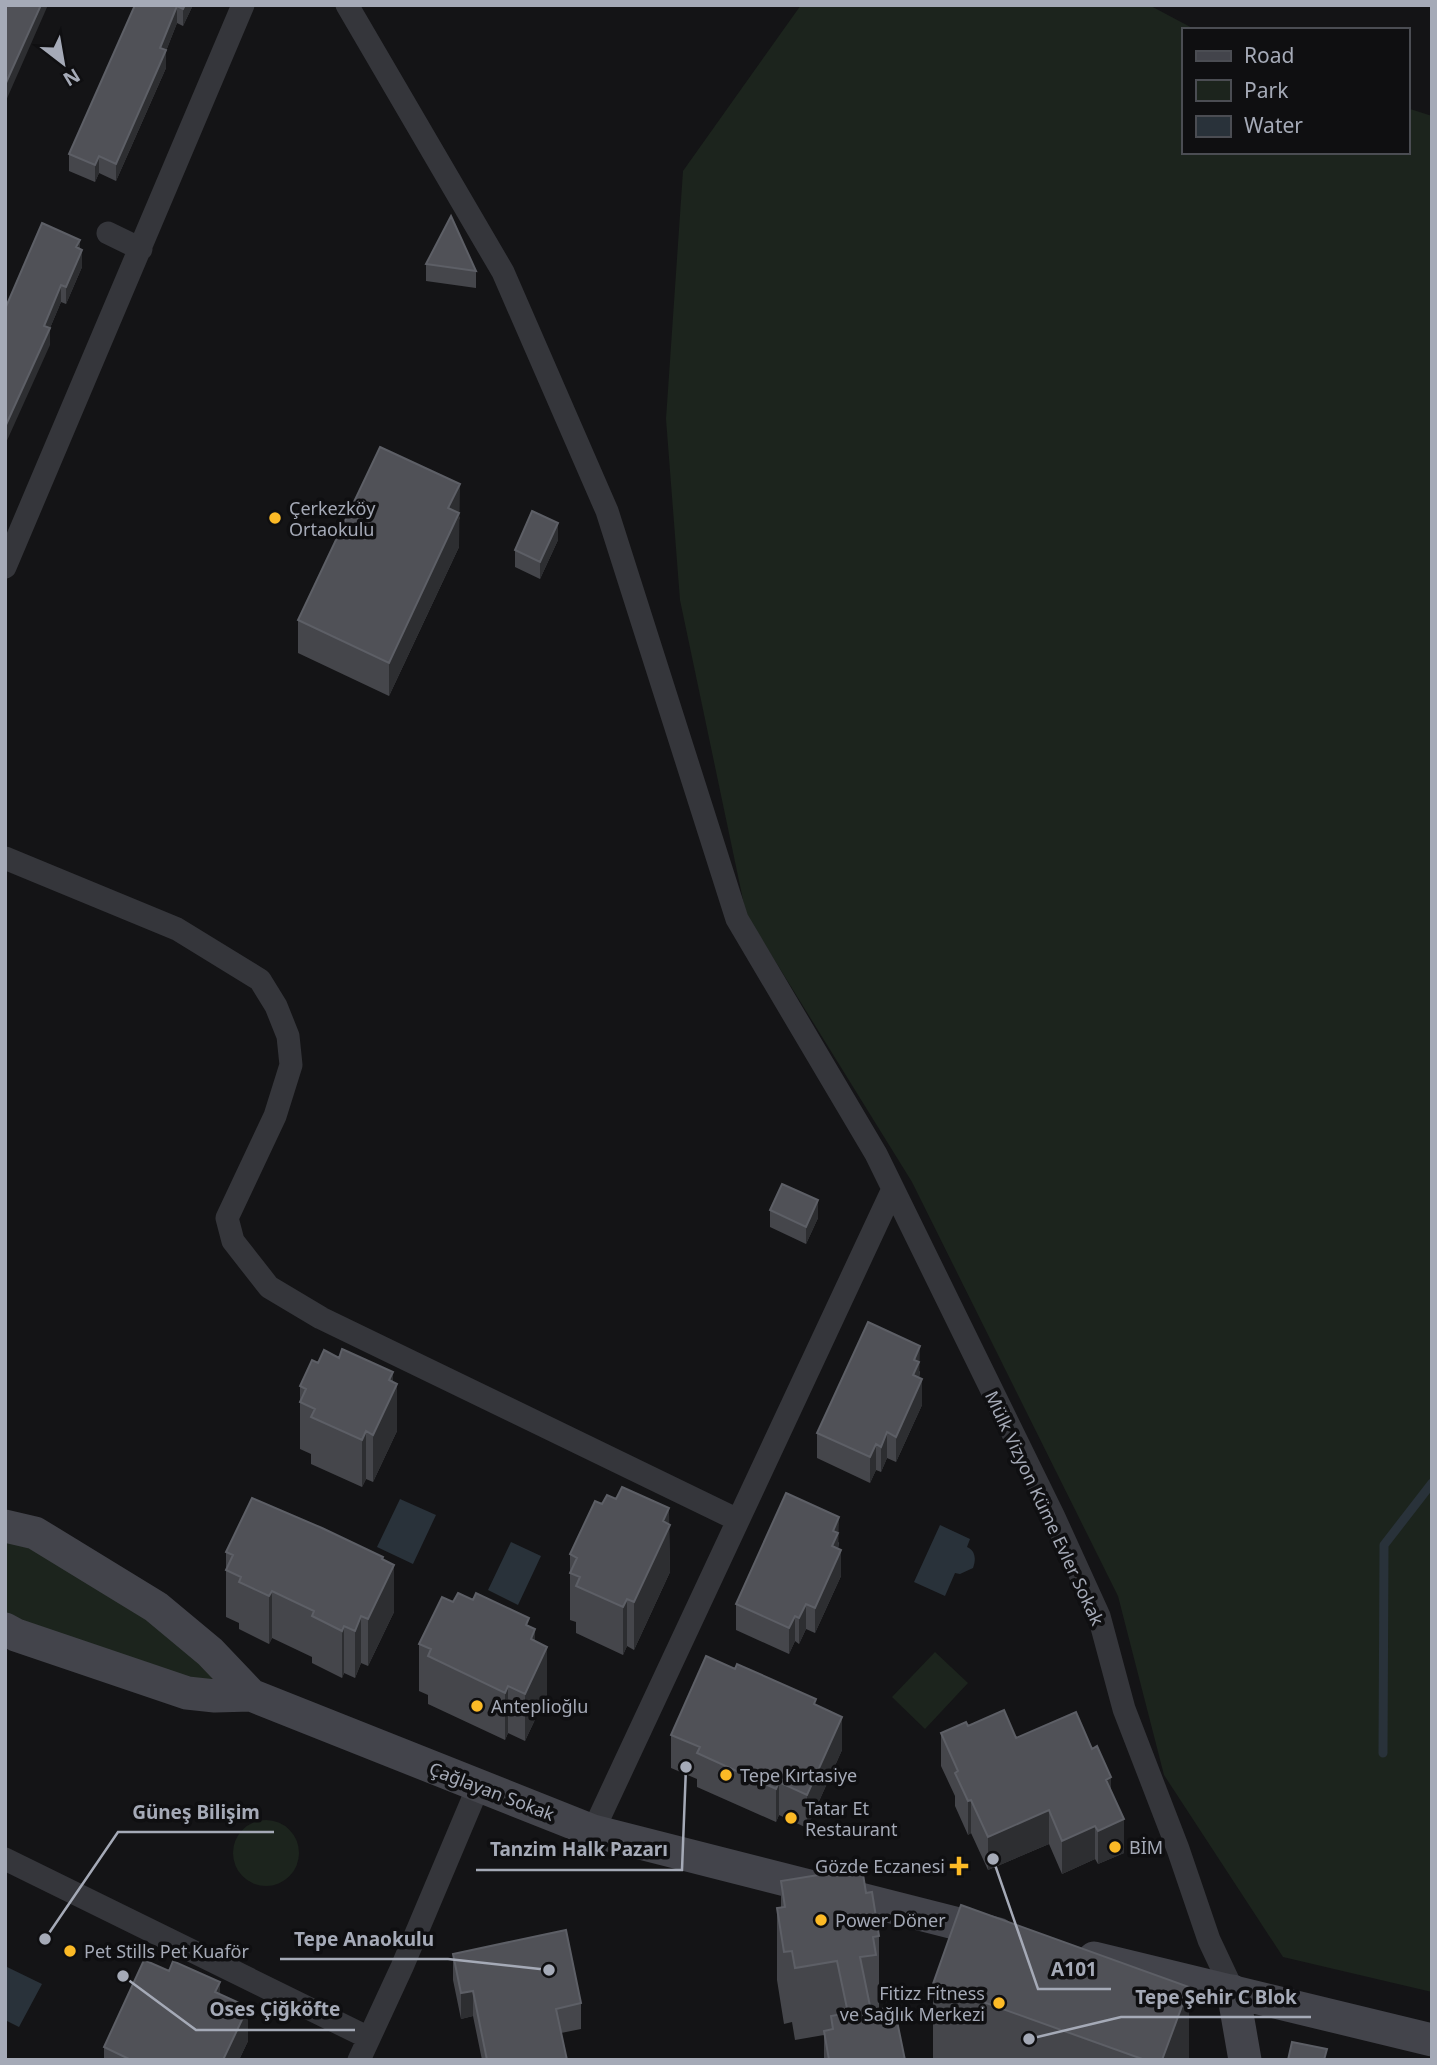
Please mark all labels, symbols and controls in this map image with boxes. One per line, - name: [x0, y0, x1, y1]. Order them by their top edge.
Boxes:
- north arrow: [28, 28, 98, 98]
- legend: [1182, 28, 1409, 154]
- text: Road: [1244, 41, 1294, 69]
- text: N: [58, 62, 85, 93]
- text: Park: [1244, 76, 1289, 104]
- text: Water: [1244, 111, 1303, 139]
- place label: Çerkezköy Ortaokulu: [289, 496, 376, 541]
- marker: Çerkezköy Ortaokulu: [267, 510, 283, 526]
- street label: Mülk Vizyon Küme Evler Sokak: [980, 1387, 1110, 1630]
- place label: Anteplioğlu: [491, 1694, 588, 1718]
- marker: Anteplioğlu: [469, 1698, 485, 1714]
- street label: Çağlayan Sokak: [426, 1756, 558, 1826]
- place label: Tepe Kırtasiye: [740, 1763, 857, 1787]
- marker: Tepe Kırtasiye: [718, 1767, 734, 1783]
- callout: Güneş Bilişim: [118, 1792, 274, 1832]
- place label: Tatar Et Restaurant: [805, 1796, 898, 1841]
- text: Güneş Bilişim: [132, 1799, 260, 1825]
- marker: Tatar Et Restaurant: [783, 1810, 799, 1826]
- callout: Tanzim Halk Pazarı: [476, 1830, 682, 1870]
- place label: BİM: [1129, 1835, 1163, 1859]
- text: Tanzim Halk Pazarı: [490, 1836, 668, 1862]
- marker: BİM: [1107, 1839, 1123, 1855]
- place label: Gözde Eczanesi: [815, 1854, 945, 1878]
- marker: Gözde Eczanesi: [951, 1858, 967, 1874]
- place label: Power Döner: [835, 1908, 946, 1932]
- marker: Power Döner: [813, 1912, 829, 1928]
- callout: Tepe Anaokulu: [280, 1919, 448, 1959]
- text: Tepe Anaokulu: [294, 1926, 434, 1952]
- place label: Pet Stills Pet Kuaför: [84, 1939, 249, 1963]
- marker: Pet Stills Pet Kuaför: [62, 1943, 78, 1959]
- callout: A101: [1038, 1949, 1111, 1989]
- text: A101: [1051, 1956, 1097, 1982]
- callout: Tepe Şehir C Blok: [1121, 1977, 1311, 2017]
- place label: Fitizz Fitness ve Sağlık Merkezi: [840, 1981, 985, 2026]
- text: Tepe Şehir C Blok: [1135, 1984, 1297, 2010]
- callout: Oses Çiğköfte: [196, 1990, 355, 2030]
- marker: Fitizz Fitness ve Sağlık Merkezi: [991, 1995, 1007, 2011]
- text: Oses Çiğköfte: [210, 1996, 340, 2022]

